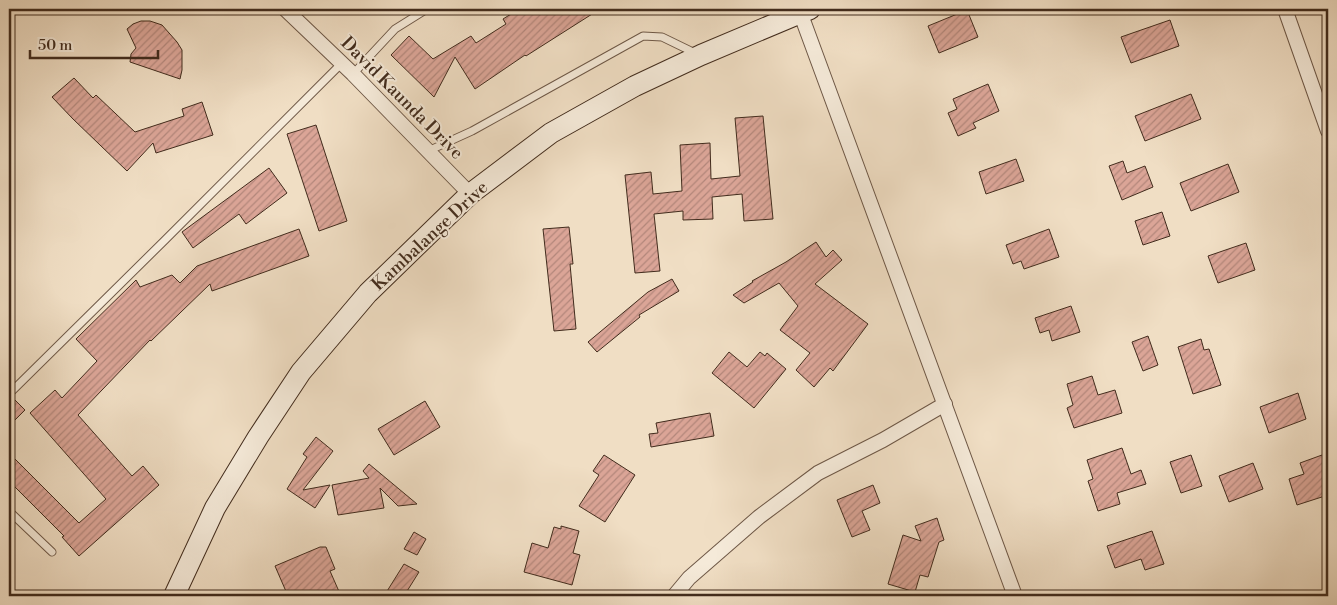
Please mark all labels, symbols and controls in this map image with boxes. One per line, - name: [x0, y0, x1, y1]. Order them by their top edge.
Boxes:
- scale bar: [30, 28, 158, 60]
- street label: David Kaunda Drive: [336, 32, 468, 164]
- text: 50 m: [38, 36, 72, 55]
- street label: Kambalange Drive: [367, 176, 493, 296]

